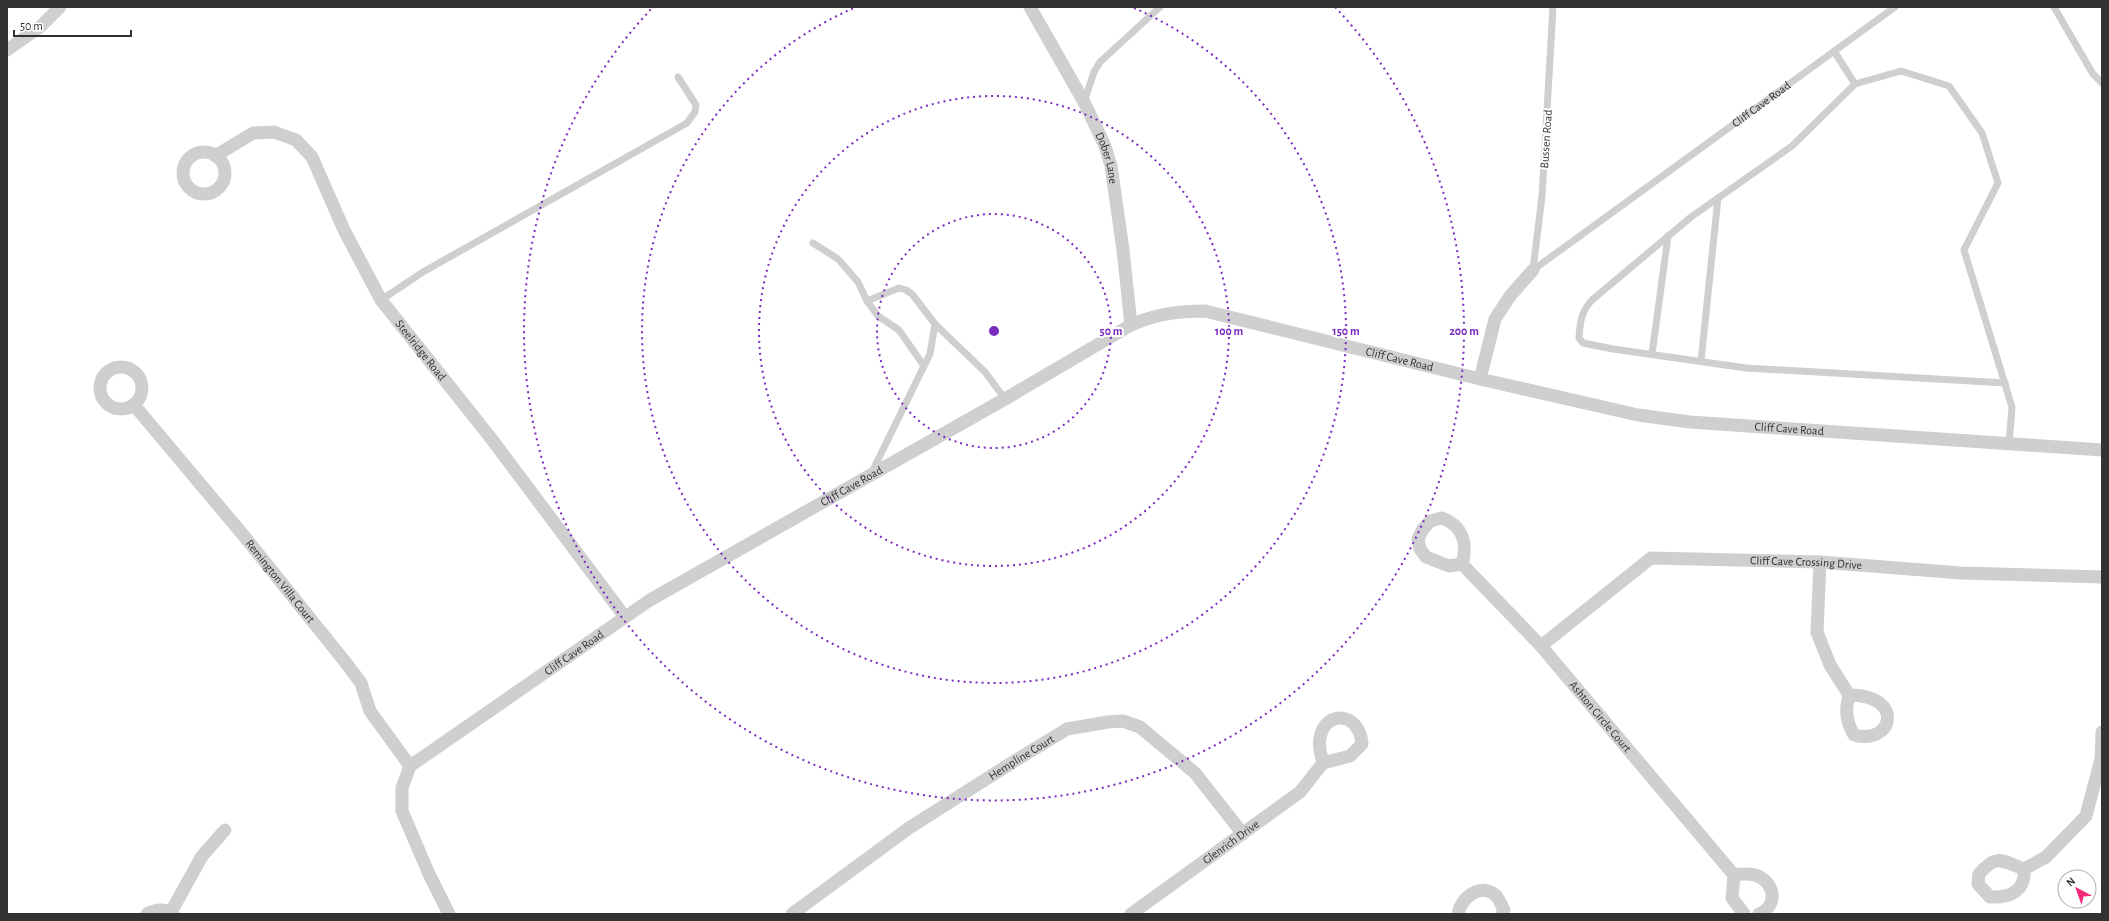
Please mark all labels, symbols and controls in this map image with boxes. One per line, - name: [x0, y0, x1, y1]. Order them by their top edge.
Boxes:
- scale bar: [14, 12, 131, 38]
- text: 50 m: [20, 20, 43, 32]
- street label: Cliff Cave Road: [1730, 79, 1793, 129]
- street label: Bussen Road: [1538, 109, 1554, 169]
- street label: Dober Lane: [1093, 130, 1119, 184]
- street label: Steelridge Road: [393, 317, 448, 383]
- centre of rings: [987, 324, 1001, 338]
- text: 50 m: [1100, 325, 1123, 337]
- text: 100 m: [1215, 325, 1243, 337]
- text: 150 m: [1332, 325, 1360, 337]
- text: 200 m: [1449, 325, 1479, 337]
- street label: Cliff Cave Road: [1365, 345, 1435, 373]
- street label: Cliff Cave Road: [1754, 420, 1824, 437]
- street label: Cliff Cave Road: [818, 464, 885, 508]
- street label: Remington Villa Court: [243, 537, 317, 625]
- street label: Cliff Cave Crossing Drive: [1750, 554, 1863, 571]
- street label: Cliff Cave Road: [542, 628, 606, 677]
- street label: Ashton Circle Court: [1567, 679, 1634, 755]
- street label: Hempline Court: [986, 732, 1056, 782]
- street label: Glenrich Drive: [1200, 818, 1261, 866]
- north arrow: [2057, 869, 2097, 909]
- text: N: [2064, 875, 2077, 888]

